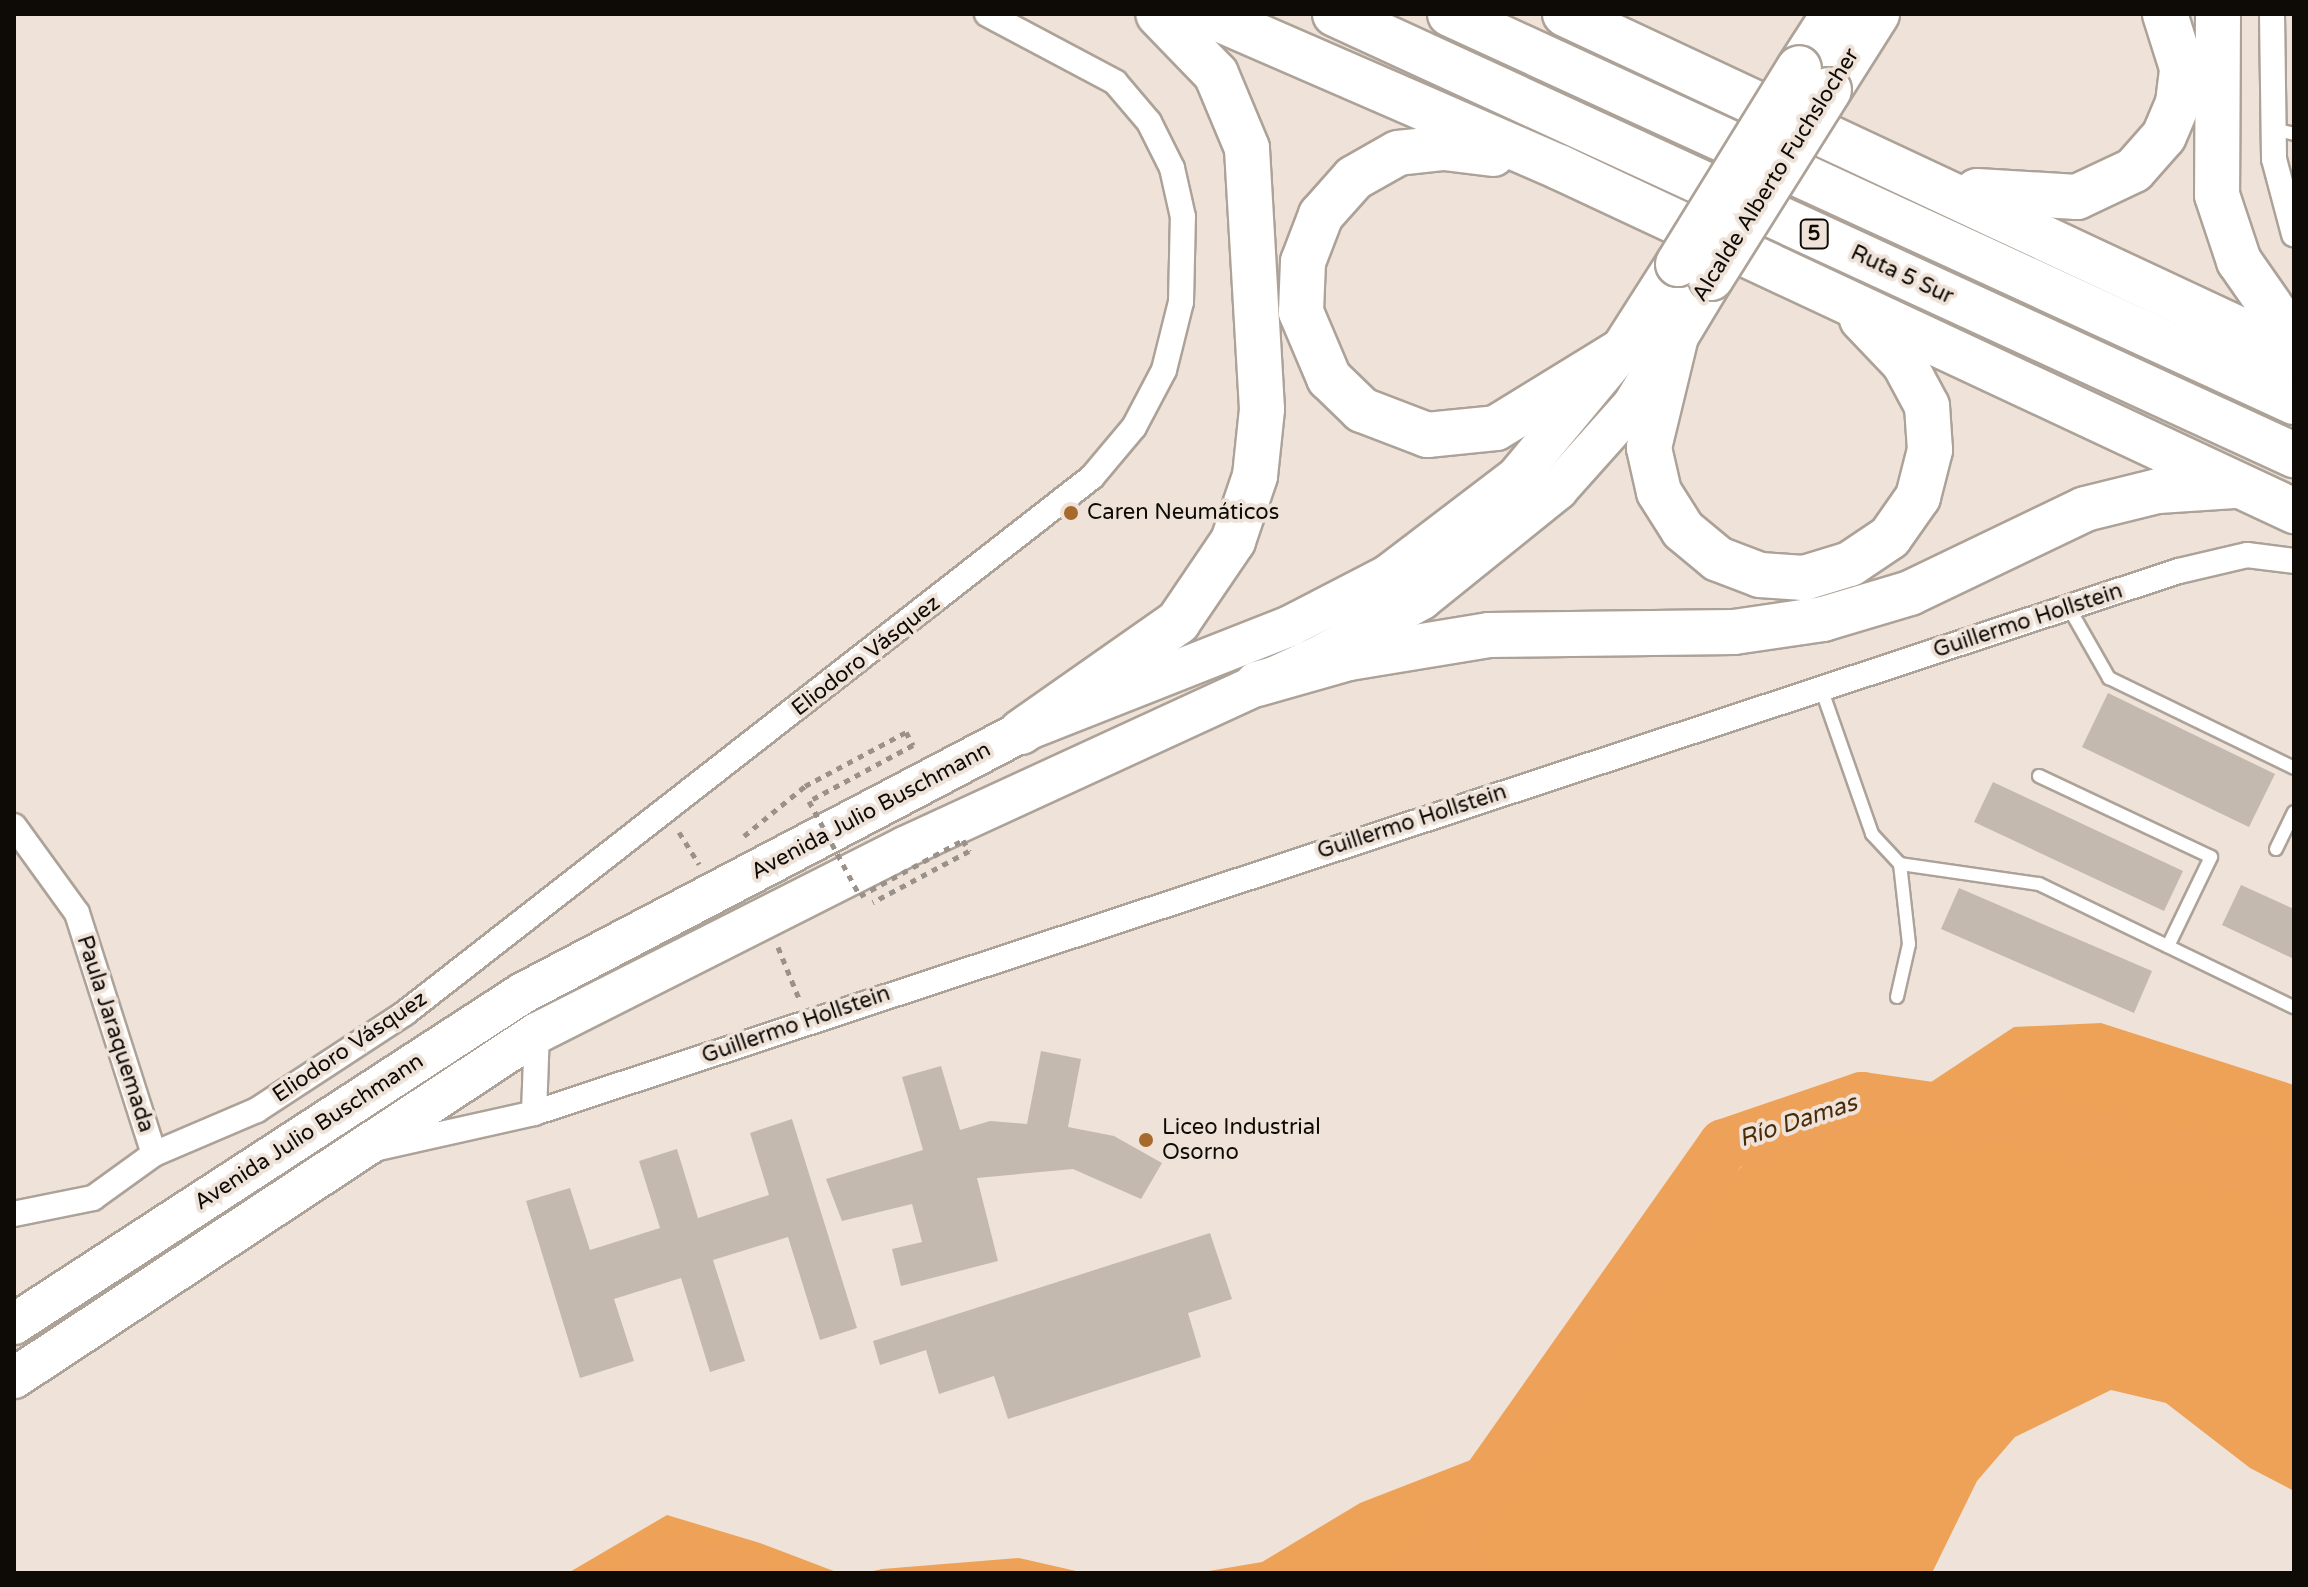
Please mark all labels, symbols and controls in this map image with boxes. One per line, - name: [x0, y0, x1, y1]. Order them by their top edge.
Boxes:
- street label: Alcalde Alberto Fuchslocher: [1687, 43, 1865, 307]
- road number: 5: [1798, 218, 1830, 250]
- street label: Ruta 5 Sur: [1846, 240, 1958, 310]
- place label: Caren Neumáticos: [1087, 500, 1279, 526]
- marker: Caren Neumáticos: [1062, 504, 1080, 522]
- street label: Guillermo Hollstein: [1930, 578, 2126, 664]
- street label: Eliodoro Vásquez: [787, 590, 945, 722]
- street label: Avenida Julio Buschmann: [747, 737, 995, 885]
- street label: Guillermo Hollstein: [1314, 779, 1510, 865]
- street label: Paula Jaraquemada: [71, 932, 159, 1136]
- street label: Guillermo Hollstein: [698, 980, 894, 1070]
- street label: Eliodoro Vásquez: [268, 986, 432, 1108]
- street label: Avenida Julio Buschmann: [190, 1048, 428, 1216]
- water label: Río Damas: [1735, 1088, 1861, 1154]
- place label: Liceo Industrial Osorno: [1162, 1114, 1321, 1166]
- marker: Liceo Industrial Osorno: [1137, 1131, 1155, 1149]

